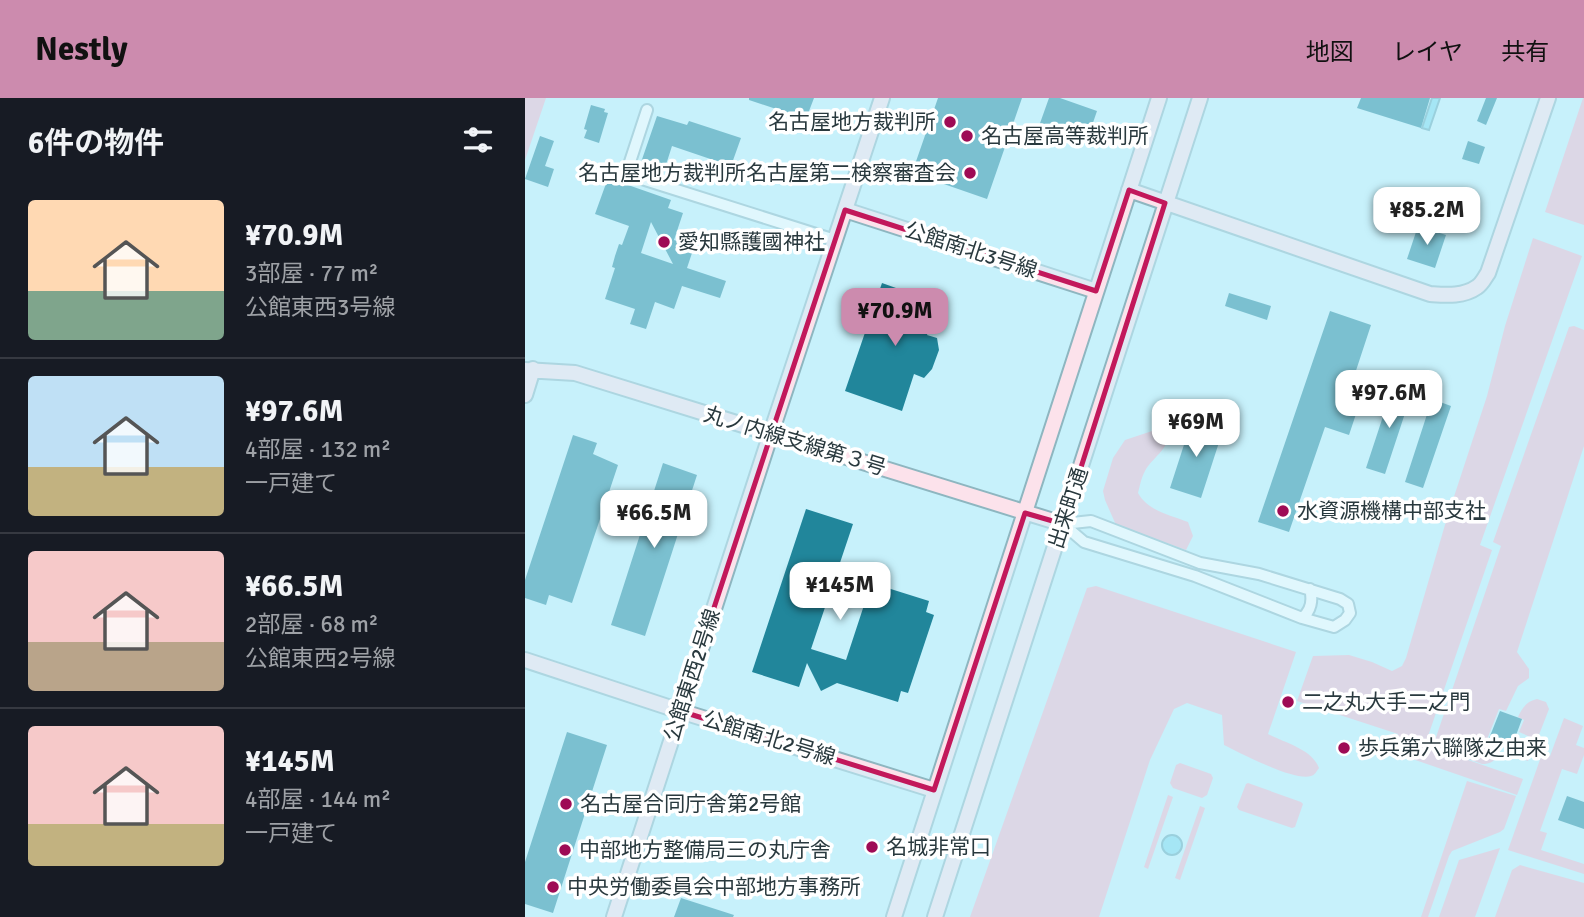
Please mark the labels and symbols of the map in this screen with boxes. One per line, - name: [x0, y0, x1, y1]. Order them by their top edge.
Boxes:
- place label: 名古屋地方裁判所: [768, 109, 936, 135]
- marker: 名古屋地方裁判所: [942, 114, 958, 130]
- place label: 名古屋高等裁判所: [981, 123, 1149, 149]
- marker: 名古屋高等裁判所: [959, 128, 975, 144]
- place label: 名古屋地方裁判所名古屋第二検察審査会: [578, 160, 956, 186]
- marker: 名古屋地方裁判所名古屋第二検察審査会: [962, 165, 978, 181]
- pin: ¥85.2M: [1370, 188, 1484, 247]
- street label: 公館南北3号線: [902, 216, 1040, 284]
- place label: 愛知縣護國神社: [678, 229, 825, 255]
- marker: 愛知縣護國神社: [656, 234, 672, 250]
- pin: ¥70.9M: [838, 288, 952, 348]
- pin: ¥97.6M: [1332, 370, 1446, 430]
- pin: ¥69M: [1155, 400, 1237, 459]
- street label: 丸ノ内線支線第３号: [701, 401, 889, 481]
- street label: 出来町通: [1043, 464, 1093, 552]
- pin: ¥66.5M: [597, 490, 711, 550]
- place label: 水資源機構中部支社: [1297, 498, 1486, 524]
- marker: 水資源機構中部支社: [1275, 503, 1291, 519]
- pin: ¥145M: [791, 562, 889, 622]
- street label: 公館東西2号線: [658, 606, 726, 744]
- place label: 二之丸大手二之門: [1302, 689, 1470, 715]
- marker: 二之丸大手二之門: [1280, 694, 1296, 710]
- street label: 公館南北2号線: [700, 705, 838, 771]
- place label: 歩兵第六聯隊之由来: [1358, 735, 1547, 761]
- marker: 歩兵第六聯隊之由来: [1336, 740, 1352, 756]
- place label: 名古屋合同庁舎第2号館: [580, 791, 801, 817]
- marker: 名古屋合同庁舎第2号館: [558, 796, 574, 812]
- place label: 名城非常口: [886, 834, 991, 860]
- place label: 中部地方整備局三の丸庁舎: [579, 837, 831, 863]
- marker: 名城非常口: [864, 839, 880, 855]
- marker: 中部地方整備局三の丸庁舎: [557, 842, 573, 858]
- place label: 中央労働委員会中部地方事務所: [567, 874, 861, 900]
- marker: 中央労働委員会中部地方事務所: [545, 879, 561, 895]

